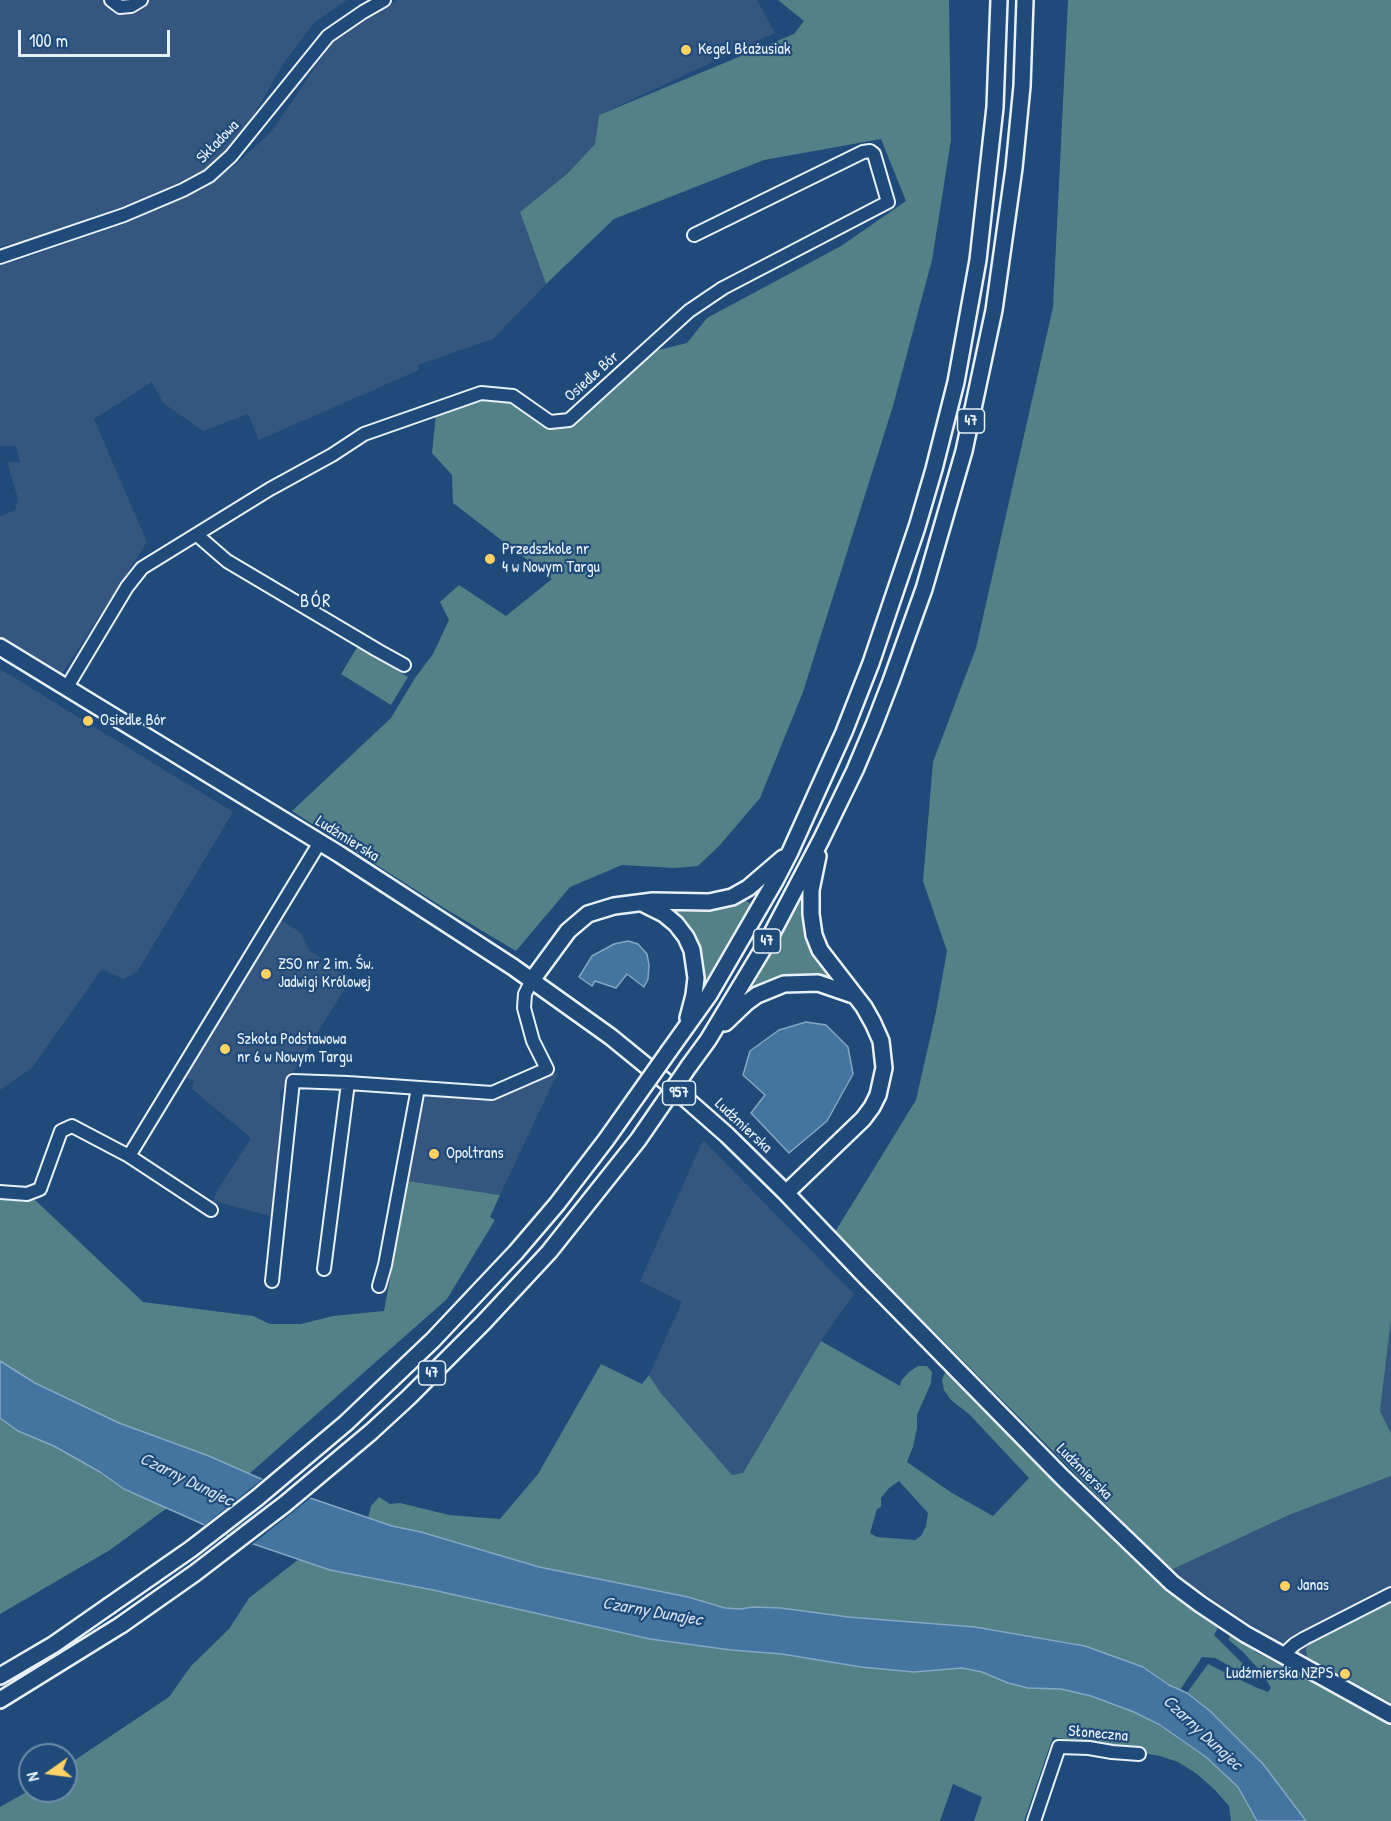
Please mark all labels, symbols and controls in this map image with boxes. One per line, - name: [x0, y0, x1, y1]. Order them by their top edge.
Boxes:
- scale bar: [21, 18, 172, 56]
- text: 100 m: [29, 28, 68, 53]
- place label: Kegel Błażusiak: [698, 40, 791, 60]
- marker: Kegel Błażusiak: [679, 43, 693, 57]
- street label: Składowa: [193, 116, 243, 168]
- street label: Osiedle Bór: [561, 348, 623, 406]
- road number: 47: [958, 409, 984, 433]
- place label: Przedszkole nr 4 w Nowym Targu: [502, 540, 600, 578]
- marker: Przedszkole nr 4 w Nowym Targu: [483, 552, 497, 566]
- district label: BÓR: [300, 591, 332, 613]
- place label: Osiedle Bór: [100, 711, 166, 731]
- marker: Osiedle Bór: [81, 714, 95, 728]
- street label: Ludźmierska: [312, 812, 382, 866]
- road number: 47: [754, 929, 780, 953]
- place label: ZSO nr 2 im. Św. Jadwigi Królowej: [278, 955, 374, 993]
- marker: ZSO nr 2 im. Św. Jadwigi Królowej: [259, 967, 273, 981]
- place label: Szkoła Podstawowa nr 6 w Nowym Targu: [237, 1030, 352, 1068]
- marker: Szkoła Podstawowa nr 6 w Nowym Targu: [218, 1042, 232, 1056]
- road number: 957: [662, 1081, 696, 1105]
- street label: Ludźmierska: [710, 1095, 776, 1157]
- place label: Opoltrans: [446, 1144, 504, 1164]
- marker: Opoltrans: [427, 1147, 441, 1161]
- road number: 47: [418, 1361, 446, 1385]
- street label: Ludźmierska: [1052, 1440, 1116, 1504]
- water label: Czarny Dunajec: [136, 1448, 236, 1512]
- place label: Janas: [1297, 1576, 1329, 1596]
- marker: Janas: [1278, 1579, 1292, 1593]
- water label: Czarny Dunajec: [601, 1593, 703, 1631]
- place label: Ludźmierska NZPS: [1226, 1664, 1333, 1684]
- marker: Ludźmierska NZPS: [1338, 1667, 1352, 1681]
- water label: Czarny Dunajec: [1158, 1691, 1246, 1775]
- street label: Słoneczna: [1067, 1722, 1129, 1746]
- north arrow: [18, 1743, 78, 1803]
- text: N: [21, 1770, 44, 1784]

